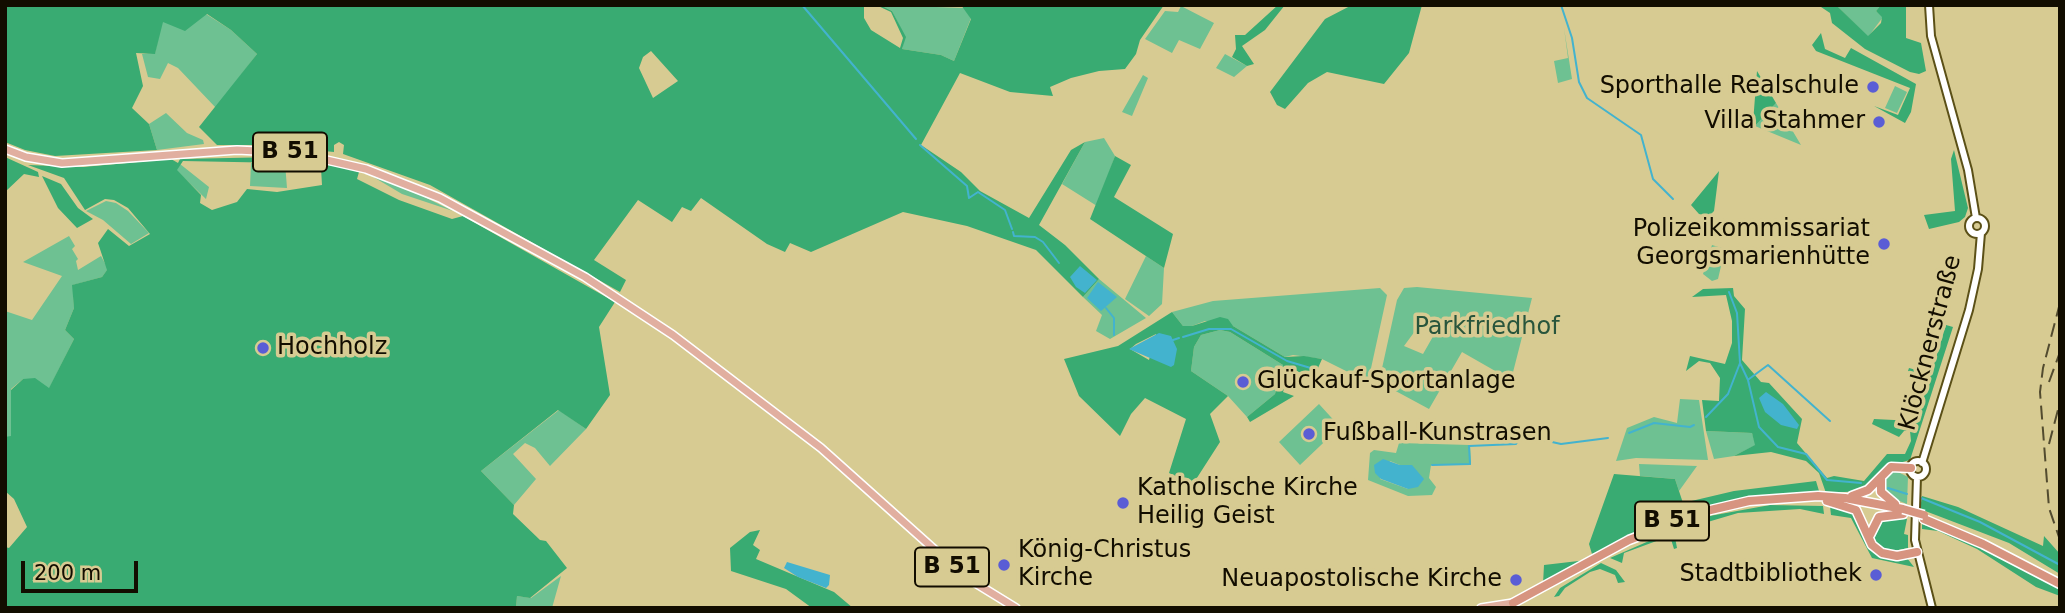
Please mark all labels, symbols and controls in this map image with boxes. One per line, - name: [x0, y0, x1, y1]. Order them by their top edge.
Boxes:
- place label: Sporthalle Realschule: [1600, 73, 1859, 101]
- marker: Sporthalle Realschule: [1865, 79, 1881, 95]
- place label: Villa Stahmer: [1704, 108, 1865, 136]
- marker: Villa Stahmer: [1871, 114, 1887, 130]
- road number: B 51: [253, 132, 327, 172]
- place label: Polizeikommissariat Georgsmarienhütte: [1633, 216, 1870, 272]
- marker: Polizeikommissariat Georgsmarienhütte: [1876, 236, 1892, 252]
- street label: Klöcknerstraße: [1894, 252, 1968, 434]
- park label: Parkfriedhof: [1414, 314, 1560, 342]
- place label: Hochholz: [277, 334, 387, 362]
- marker: Hochholz: [255, 340, 271, 356]
- place label: Glückauf-Sportanlage: [1257, 368, 1516, 396]
- marker: Glückauf-Sportanlage: [1235, 374, 1251, 390]
- place label: Fußball-Kunstrasen: [1323, 420, 1552, 448]
- marker: Fußball-Kunstrasen: [1301, 426, 1317, 442]
- place label: Katholische Kirche Heilig Geist: [1137, 475, 1358, 531]
- marker: Katholische Kirche Heilig Geist: [1115, 495, 1131, 511]
- road number: B 51: [1635, 502, 1709, 540]
- place label: König-Christus Kirche: [1018, 537, 1191, 593]
- scale bar: [24, 546, 142, 590]
- road number: B 51: [915, 548, 989, 586]
- marker: König-Christus Kirche: [996, 557, 1012, 573]
- text: 200 m: [34, 561, 101, 585]
- place label: Stadtbibliothek: [1680, 561, 1862, 589]
- place label: Neuapostolische Kirche: [1221, 566, 1502, 594]
- marker: Stadtbibliothek: [1868, 567, 1884, 583]
- marker: Neuapostolische Kirche: [1508, 572, 1524, 588]

